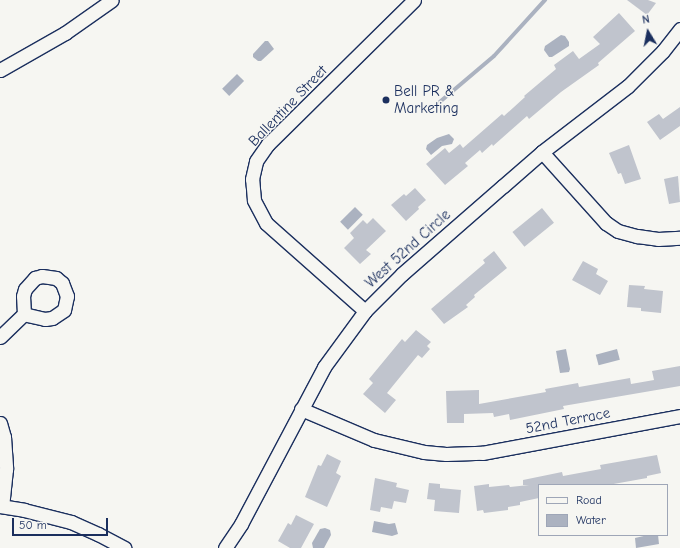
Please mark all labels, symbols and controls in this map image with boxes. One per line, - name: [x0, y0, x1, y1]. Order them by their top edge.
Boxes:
- north arrow: [628, 12, 668, 52]
- text: N: [641, 13, 650, 27]
- street label: Ballentine Street: [245, 62, 331, 150]
- place label: Bell PR & Marketing: [394, 82, 459, 117]
- marker: Bell PR & Marketing: [381, 95, 391, 105]
- street label: West 52nd Circle: [362, 206, 454, 292]
- street label: 52nd Terrace: [524, 404, 612, 438]
- legend: [538, 484, 668, 536]
- text: Road: [576, 493, 602, 507]
- scale bar: [14, 510, 110, 536]
- text: Water: [576, 513, 606, 527]
- text: 50 m: [19, 518, 47, 532]

